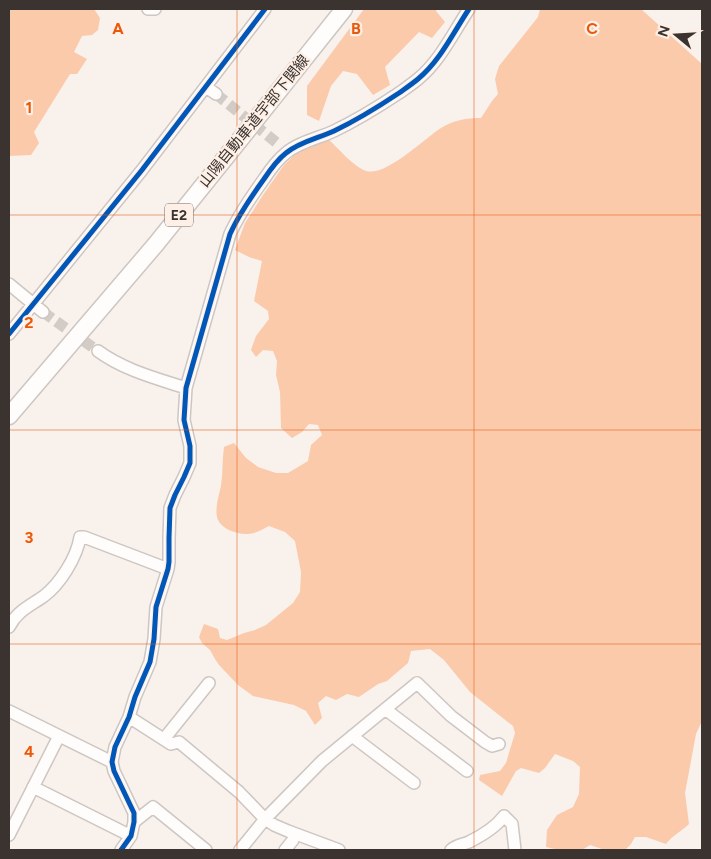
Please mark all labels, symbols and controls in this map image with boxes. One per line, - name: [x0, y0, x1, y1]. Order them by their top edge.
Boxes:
- north arrow: [651, 10, 701, 60]
- text: A: [112, 19, 124, 38]
- text: B: [351, 19, 361, 38]
- text: C: [586, 19, 598, 38]
- text: N: [654, 23, 674, 39]
- street label: 山陽自動車道宇部下関線: [195, 51, 313, 191]
- text: 1: [26, 98, 32, 117]
- road number: E2: [165, 204, 193, 226]
- text: 2: [24, 313, 34, 332]
- text: 3: [25, 528, 34, 547]
- text: 4: [24, 742, 34, 761]

